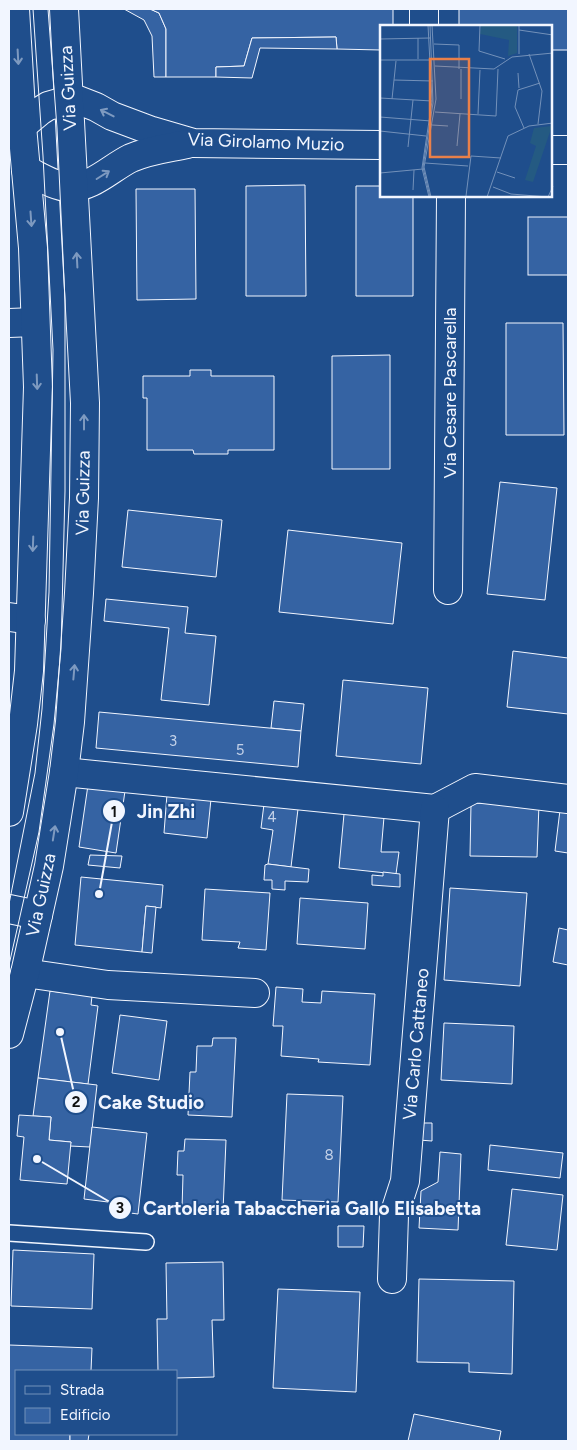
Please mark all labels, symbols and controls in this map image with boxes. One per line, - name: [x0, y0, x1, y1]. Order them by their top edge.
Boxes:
- inset map: [380, 25, 552, 198]
- street label: Via Guizza: [55, 45, 81, 131]
- one-way arrow: [14, 49, 23, 65]
- one-way arrow: [100, 108, 115, 118]
- street label: Via Girolamo Muzio: [187, 128, 345, 156]
- one-way arrow: [96, 169, 110, 179]
- one-way arrow: [27, 211, 36, 227]
- one-way arrow: [73, 252, 82, 268]
- street label: Via Cesare Pascarella: [439, 308, 461, 478]
- one-way arrow: [33, 373, 42, 389]
- one-way arrow: [79, 414, 89, 430]
- street label: Via Guizza: [71, 450, 95, 536]
- one-way arrow: [28, 536, 38, 552]
- one-way arrow: [69, 664, 78, 680]
- house number: 3: [169, 732, 177, 750]
- house number: 5: [236, 741, 244, 759]
- callout: Jin Zhi: [102, 794, 205, 828]
- text: Jin Zhi: [137, 800, 195, 823]
- text: 1: [111, 803, 117, 821]
- house number: 4: [267, 808, 277, 826]
- one-way arrow: [49, 825, 59, 841]
- street label: Via Guizza: [21, 851, 61, 939]
- street label: Via Carlo Cattaneo: [398, 967, 434, 1121]
- callout: Cake Studio: [63, 1085, 214, 1119]
- text: Cake Studio: [98, 1091, 204, 1114]
- text: 2: [72, 1093, 81, 1111]
- house number: 8: [324, 1146, 334, 1164]
- callout: Cartoleria Tabaccheria Gallo Elisabetta: [108, 1191, 491, 1225]
- text: Cartoleria Tabaccheria Gallo Elisabetta: [143, 1197, 481, 1220]
- text: 3: [116, 1199, 124, 1217]
- legend: [15, 1370, 178, 1435]
- text: Strada: [60, 1381, 104, 1399]
- text: Edificio: [60, 1406, 111, 1424]

